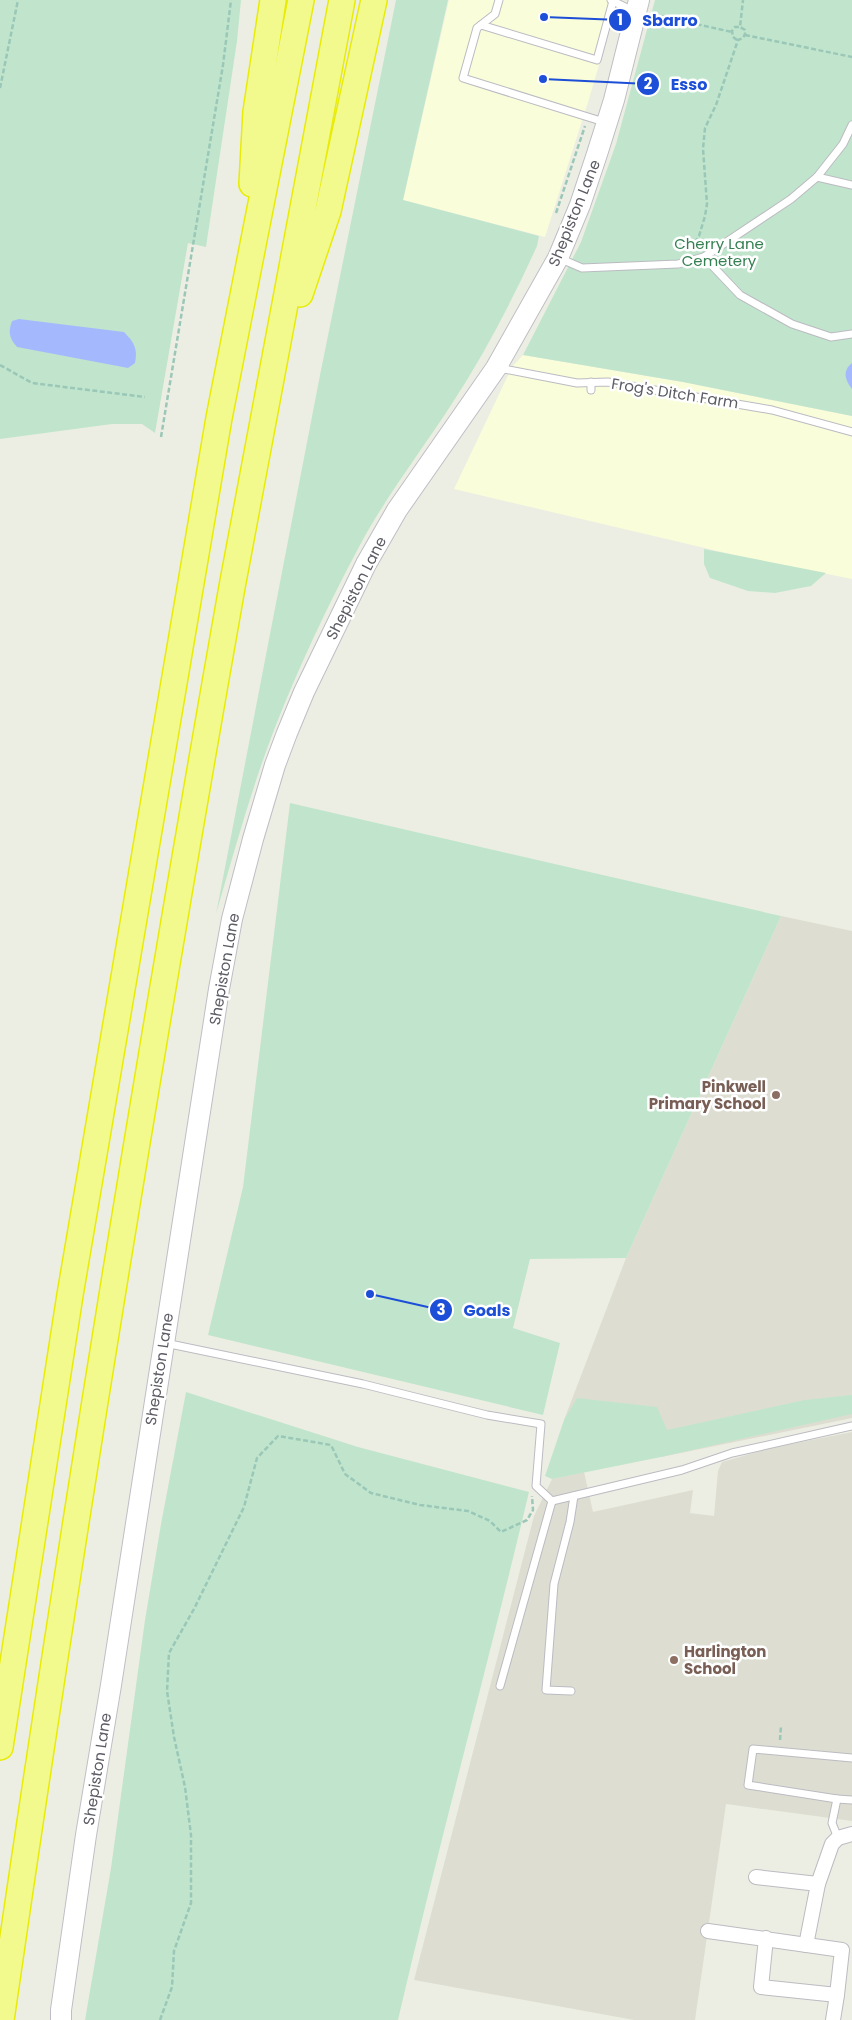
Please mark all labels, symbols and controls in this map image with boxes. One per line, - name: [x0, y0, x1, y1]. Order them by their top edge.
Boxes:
- callout: Sbarro: [608, 5, 708, 36]
- text: 1: [617, 9, 623, 30]
- text: Sbarro: [642, 9, 698, 32]
- callout: Esso: [636, 69, 717, 100]
- text: 2: [644, 73, 653, 94]
- text: Esso: [671, 73, 707, 96]
- street label: Shepiston Lane: [543, 156, 605, 270]
- park label: Cherry Lane Cemetery: [674, 233, 764, 271]
- street label: Frog's Ditch Farm: [610, 373, 740, 413]
- street label: Shepiston Lane: [321, 533, 391, 643]
- street label: Shepiston Lane: [204, 911, 244, 1027]
- place label: Pinkwell Primary School: [649, 1076, 766, 1114]
- marker: Pinkwell Primary School: [770, 1089, 782, 1101]
- callout: Goals: [429, 1295, 521, 1326]
- text: 3: [436, 1299, 446, 1320]
- text: Goals: [464, 1299, 511, 1322]
- street label: Shepiston Lane: [140, 1311, 178, 1427]
- place label: Harlington School: [684, 1641, 766, 1679]
- marker: Harlington School: [668, 1654, 680, 1666]
- street label: Shepiston Lane: [78, 1711, 116, 1827]

